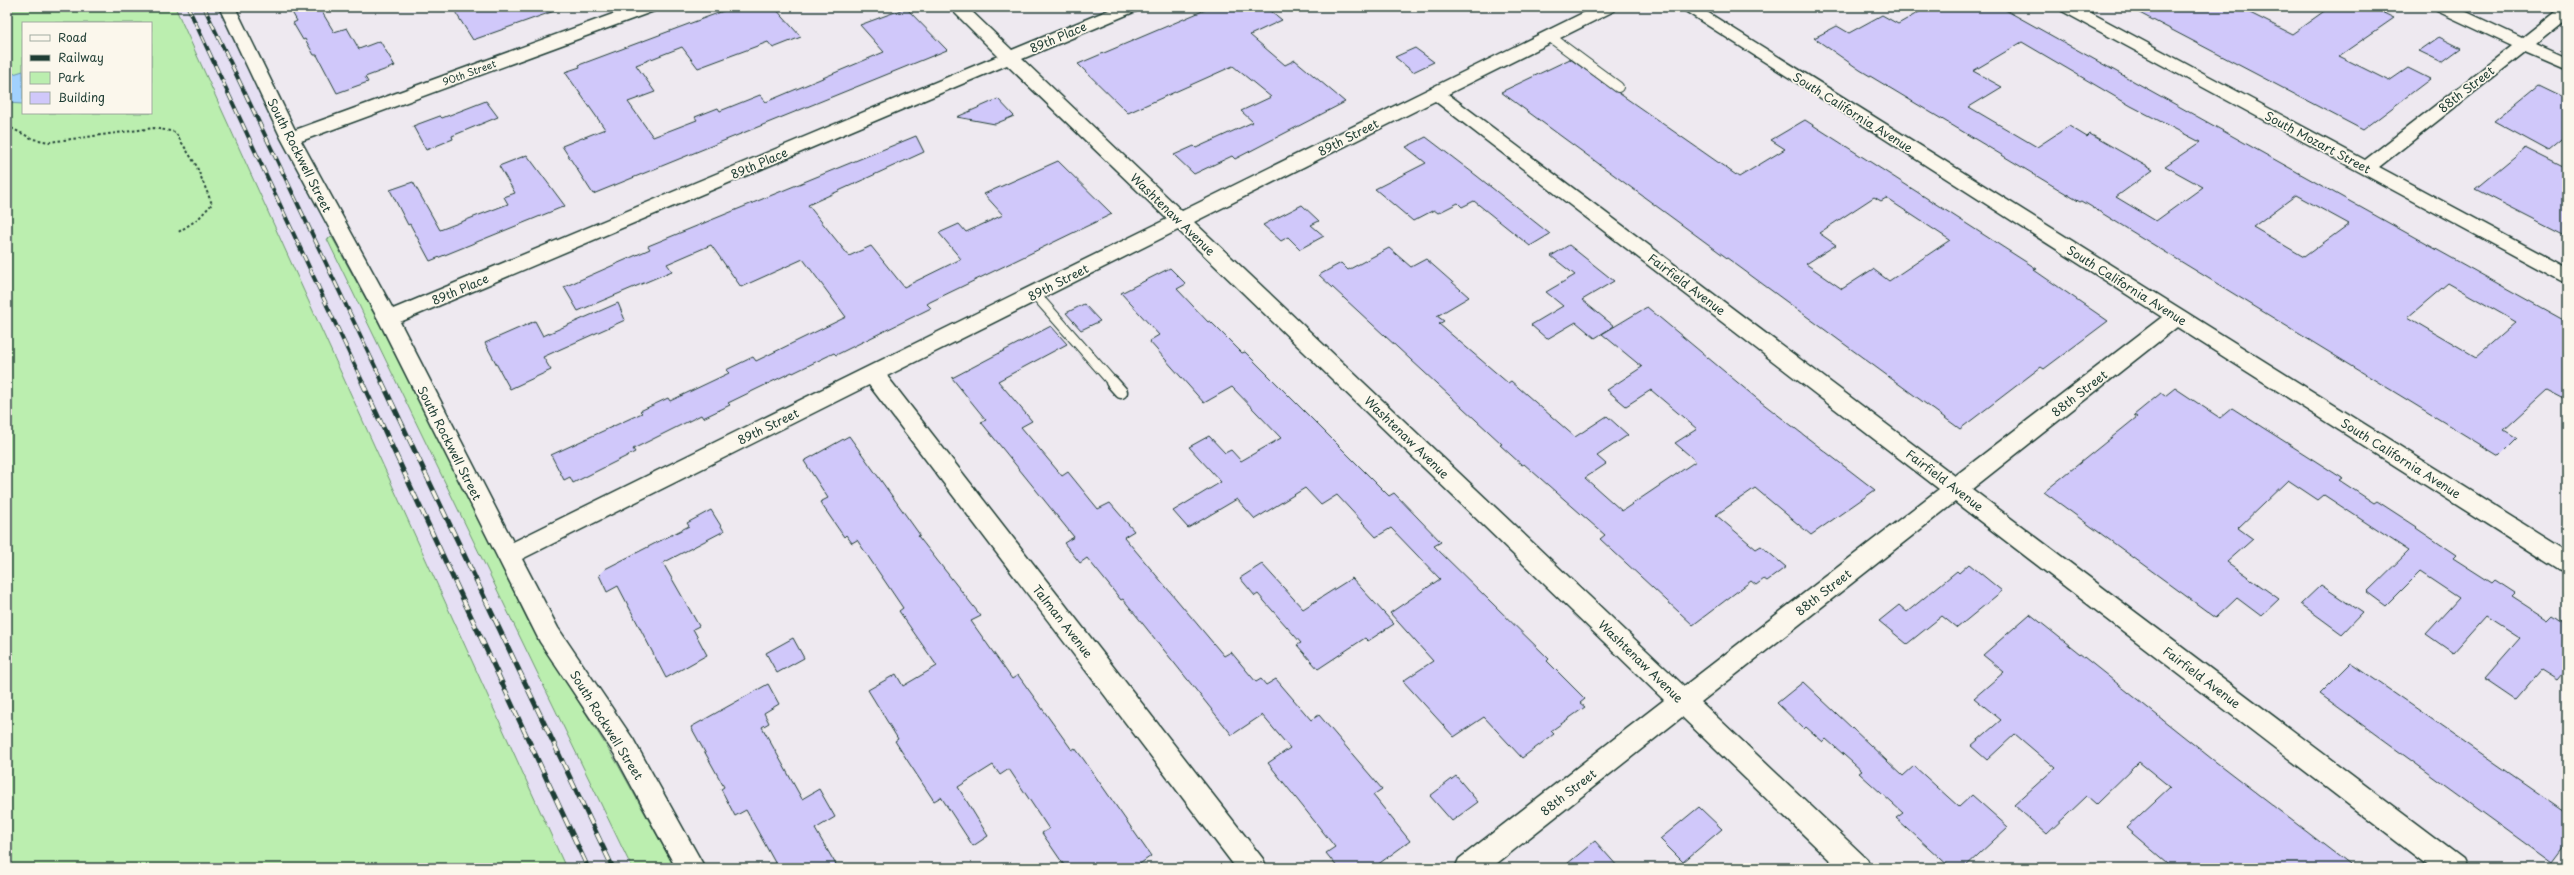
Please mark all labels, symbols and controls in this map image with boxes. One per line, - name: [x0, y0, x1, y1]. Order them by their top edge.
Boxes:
- street label: 89th Place: [1027, 17, 1089, 57]
- legend: [22, 22, 152, 114]
- text: Road: [58, 28, 87, 46]
- text: Railway: [58, 48, 104, 66]
- street label: 90th Street: [440, 55, 498, 89]
- street label: 88th Street: [2434, 61, 2498, 117]
- text: Park: [58, 68, 85, 86]
- street label: South California Avenue: [1790, 68, 1917, 157]
- text: Building: [58, 88, 105, 106]
- street label: South Rockwell Street: [263, 95, 337, 215]
- street label: South Mozart Street: [2262, 106, 2374, 178]
- street label: 89th Street: [1315, 114, 1382, 160]
- street label: 89th Place: [728, 143, 790, 183]
- street label: Washtenaw Avenue: [1127, 169, 1220, 260]
- street label: South California Avenue: [2064, 241, 2191, 330]
- street label: Fairfield Avenue: [1645, 249, 1730, 319]
- street label: 89th Street: [1025, 259, 1092, 305]
- street label: 89th Place: [429, 269, 491, 309]
- street label: 88th Street: [2047, 365, 2111, 421]
- street label: South Rockwell Street: [413, 383, 487, 503]
- street label: Washtenaw Avenue: [1361, 392, 1454, 483]
- street label: 89th Street: [734, 403, 802, 449]
- street label: South California Avenue: [2338, 414, 2465, 503]
- street label: Fairfield Avenue: [1903, 445, 1988, 515]
- street label: 88th Street: [1791, 564, 1855, 620]
- street label: Talman Avenue: [1029, 581, 1098, 662]
- street label: Washtenaw Avenue: [1595, 616, 1688, 707]
- street label: Fairfield Avenue: [2160, 642, 2245, 712]
- street label: South Rockwell Street: [566, 667, 648, 783]
- street label: 88th Street: [1536, 764, 1600, 820]

